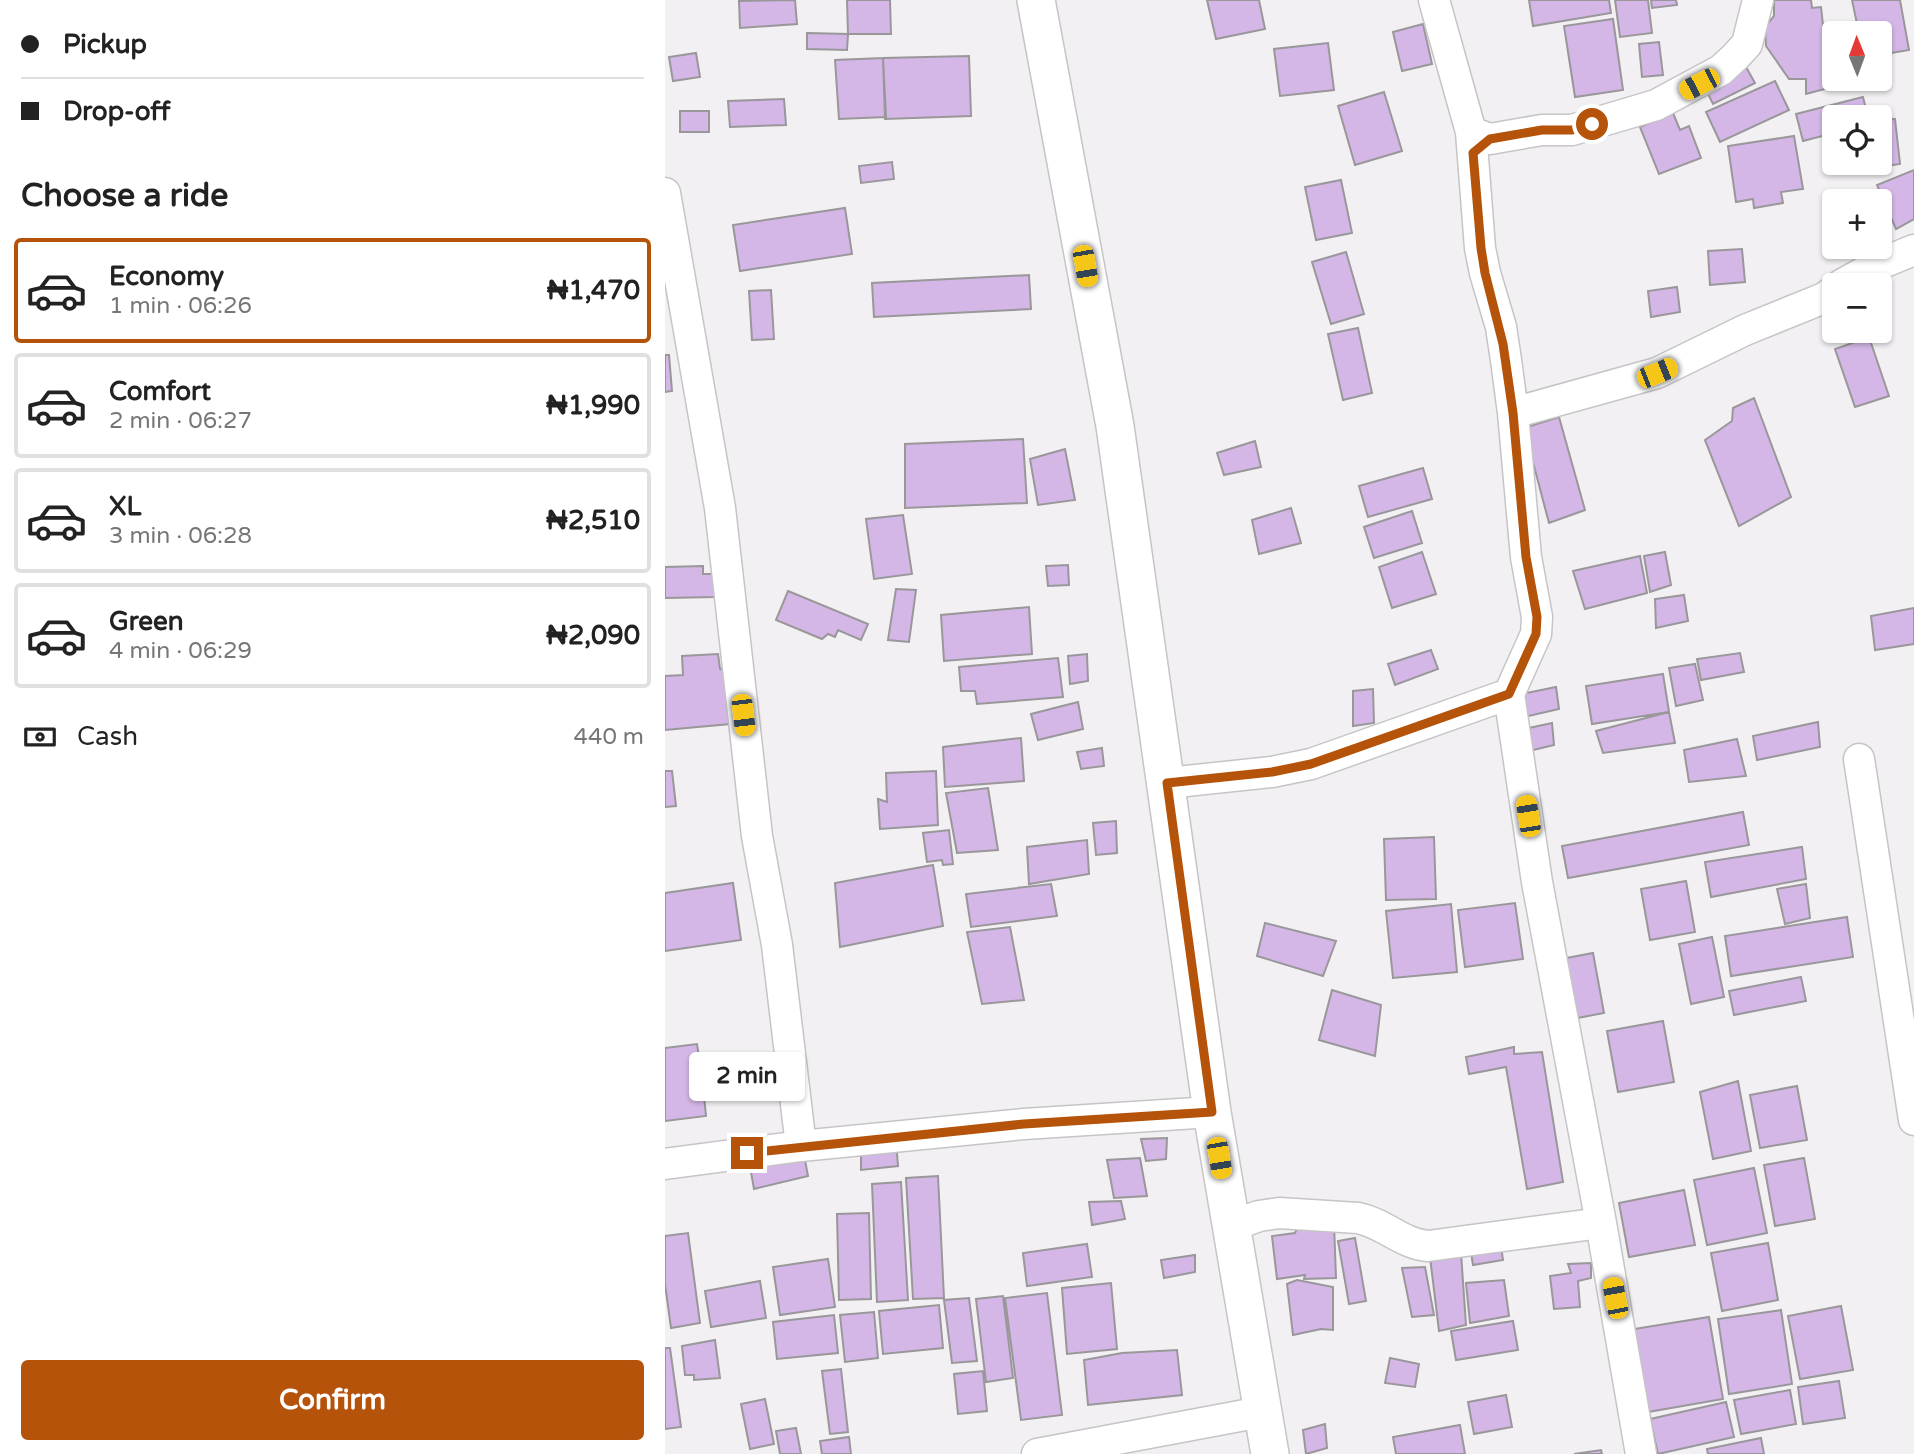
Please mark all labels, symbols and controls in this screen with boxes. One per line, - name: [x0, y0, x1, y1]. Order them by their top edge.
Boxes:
- north arrow: [1822, 21, 1892, 91]
- map controls: [1822, 21, 1892, 343]
- text: Pickup: [63, 29, 147, 60]
- car: [1676, 65, 1723, 103]
- text: Drop-off: [63, 96, 170, 127]
- button: locate: [1822, 105, 1892, 175]
- route start: [1576, 108, 1608, 140]
- text: Choose a ride: [21, 177, 228, 215]
- button: +: [1822, 189, 1892, 259]
- car: [1072, 243, 1099, 289]
- icon: car: [25, 259, 88, 322]
- text: Economy: [109, 261, 224, 292]
- button: −: [1822, 273, 1892, 343]
- text: ₦1,470: [547, 275, 640, 306]
- text: 1 min · 06:26: [109, 292, 252, 320]
- car: [1634, 355, 1681, 391]
- icon: car: [25, 374, 88, 437]
- text: Comfort: [109, 376, 211, 407]
- text: ₦1,990: [546, 390, 640, 421]
- text: 2 min · 06:27: [109, 407, 252, 435]
- icon: car: [25, 489, 88, 552]
- text: XL: [109, 491, 141, 522]
- text: ₦2,510: [546, 505, 640, 536]
- text: 3 min · 06:28: [109, 522, 252, 550]
- icon: car: [25, 604, 88, 667]
- text: Green: [109, 606, 184, 637]
- text: ₦2,090: [546, 620, 640, 651]
- text: 4 min · 06:29: [109, 637, 252, 665]
- car: [731, 693, 756, 737]
- icon: cash: [21, 718, 59, 756]
- text: Cash: [77, 721, 138, 752]
- text: 440 m: [574, 723, 644, 751]
- car: [1515, 794, 1542, 838]
- callout: 2 min: [689, 1052, 805, 1100]
- text: 2 min: [716, 1062, 778, 1090]
- car: [1206, 1135, 1233, 1181]
- route end: [731, 1137, 763, 1169]
- car: [1601, 1275, 1630, 1321]
- button: Confirm: [21, 1360, 644, 1440]

